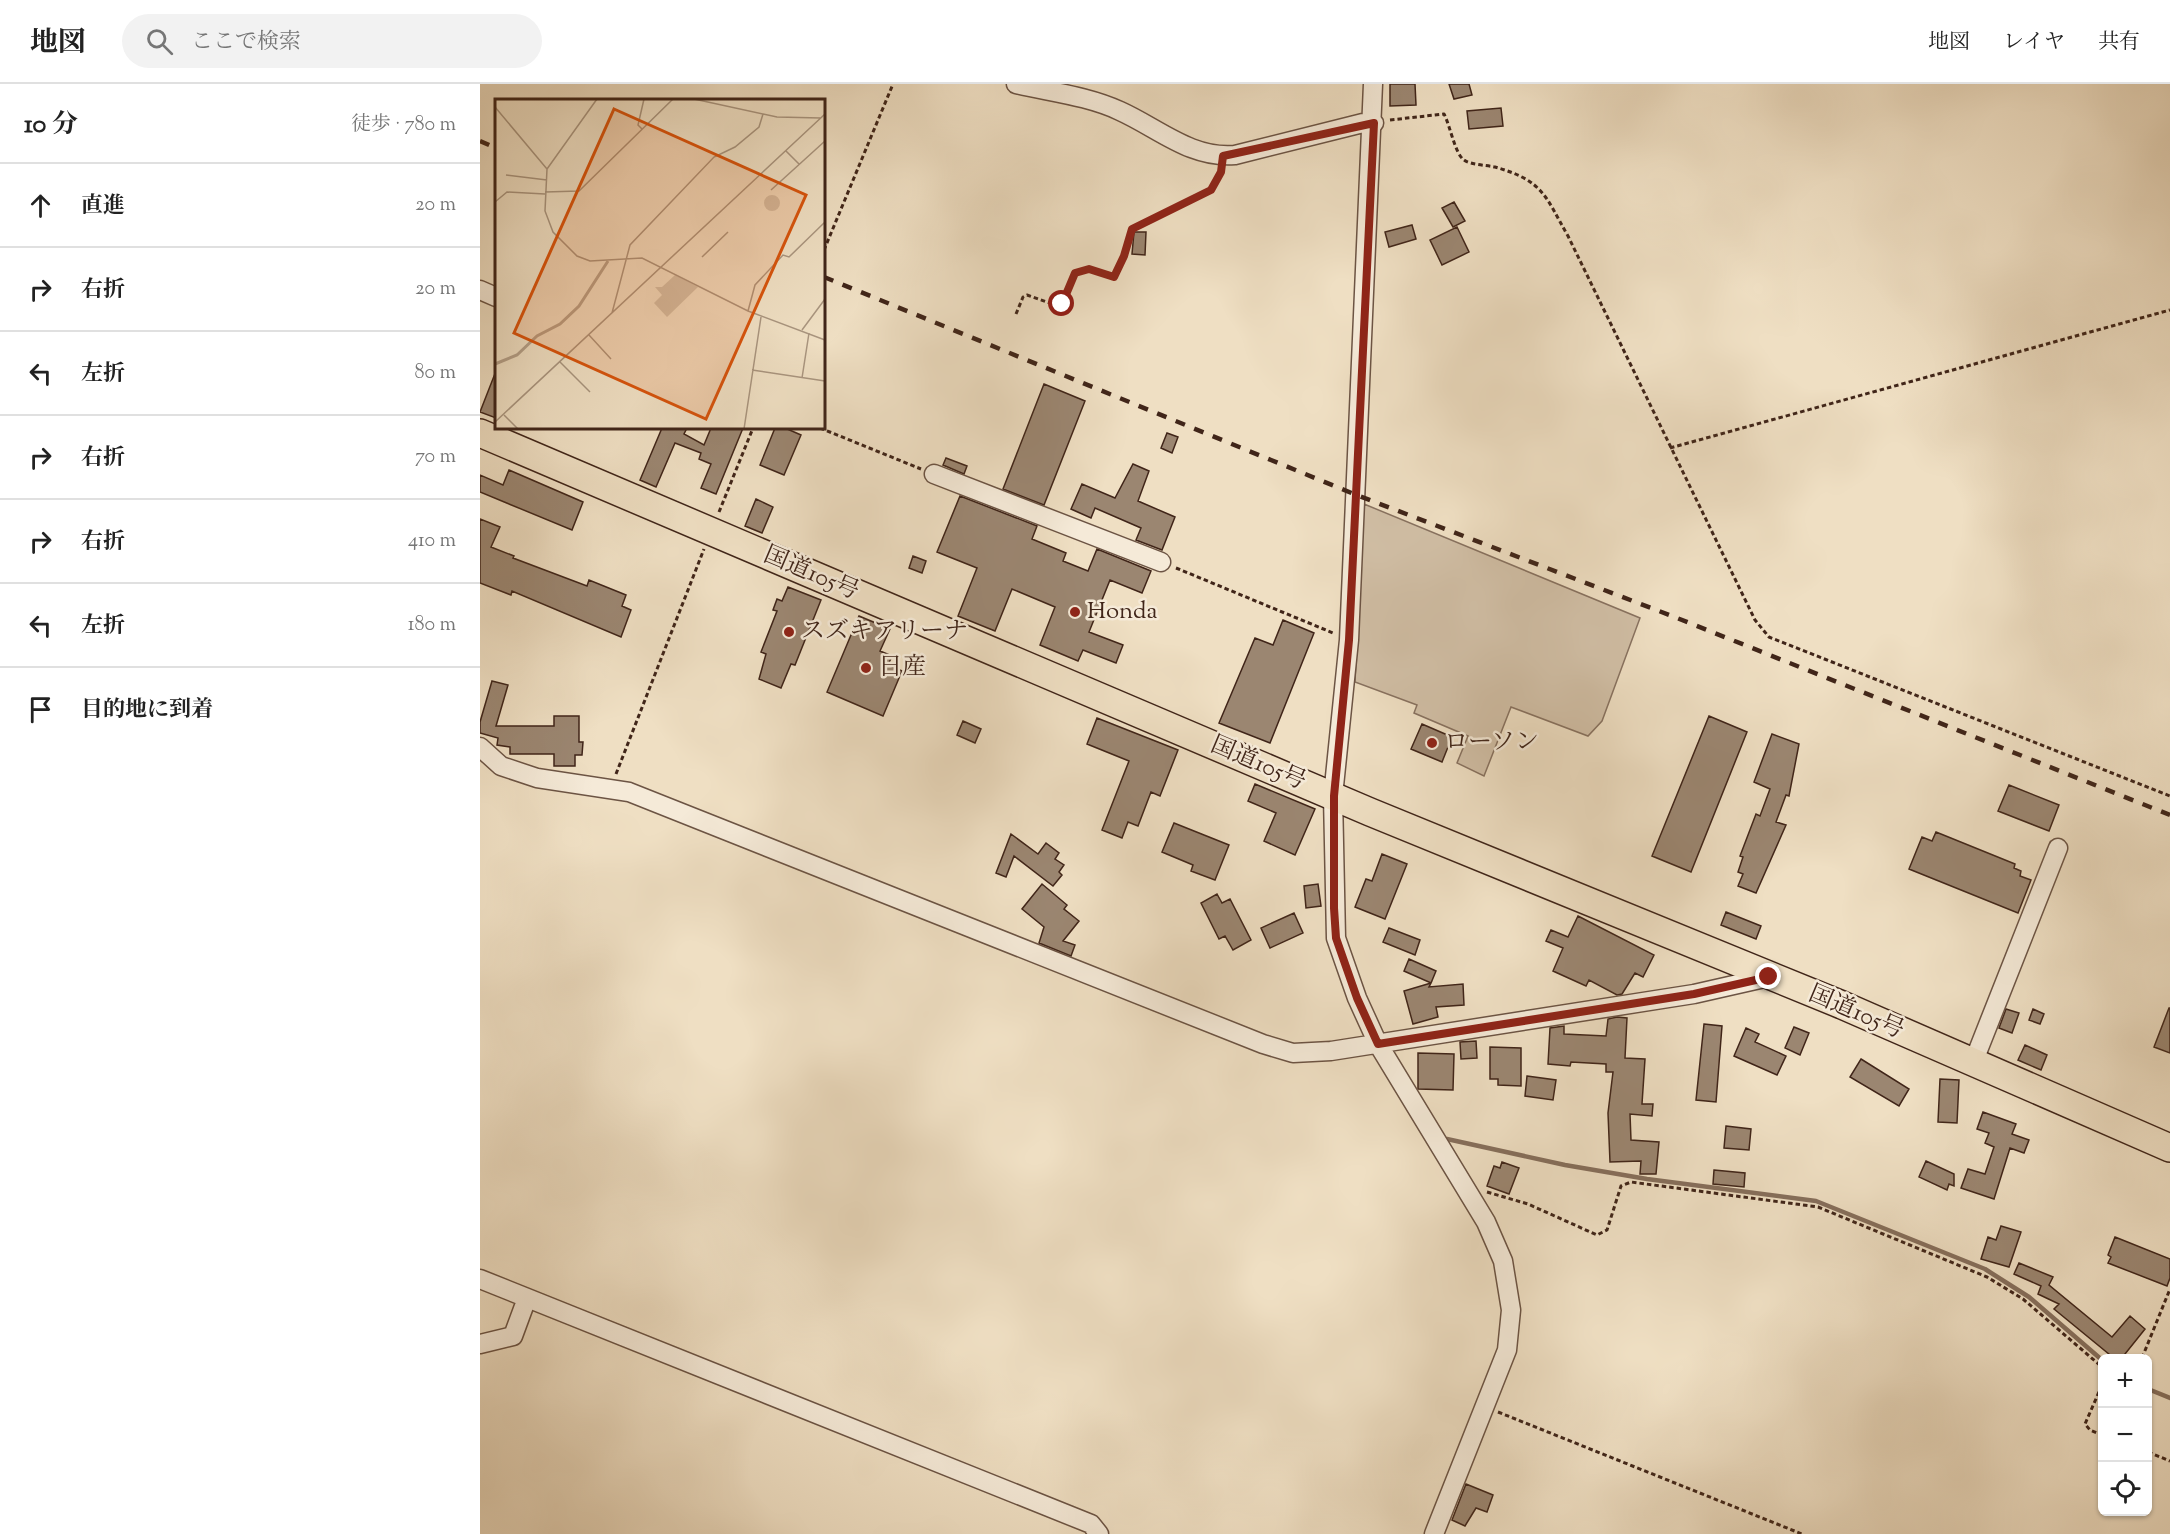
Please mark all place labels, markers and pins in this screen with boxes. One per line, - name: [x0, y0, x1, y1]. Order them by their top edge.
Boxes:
- place label: Honda: [1087, 595, 1158, 629]
- marker: Honda: [1068, 605, 1082, 619]
- place label: スズキアリーナ: [801, 615, 968, 649]
- marker: スズキアリーナ: [782, 625, 796, 639]
- place label: 日産: [878, 651, 926, 685]
- marker: 日産: [859, 661, 873, 675]
- place label: ローソン: [1444, 726, 1539, 760]
- marker: ローソン: [1425, 736, 1439, 750]

